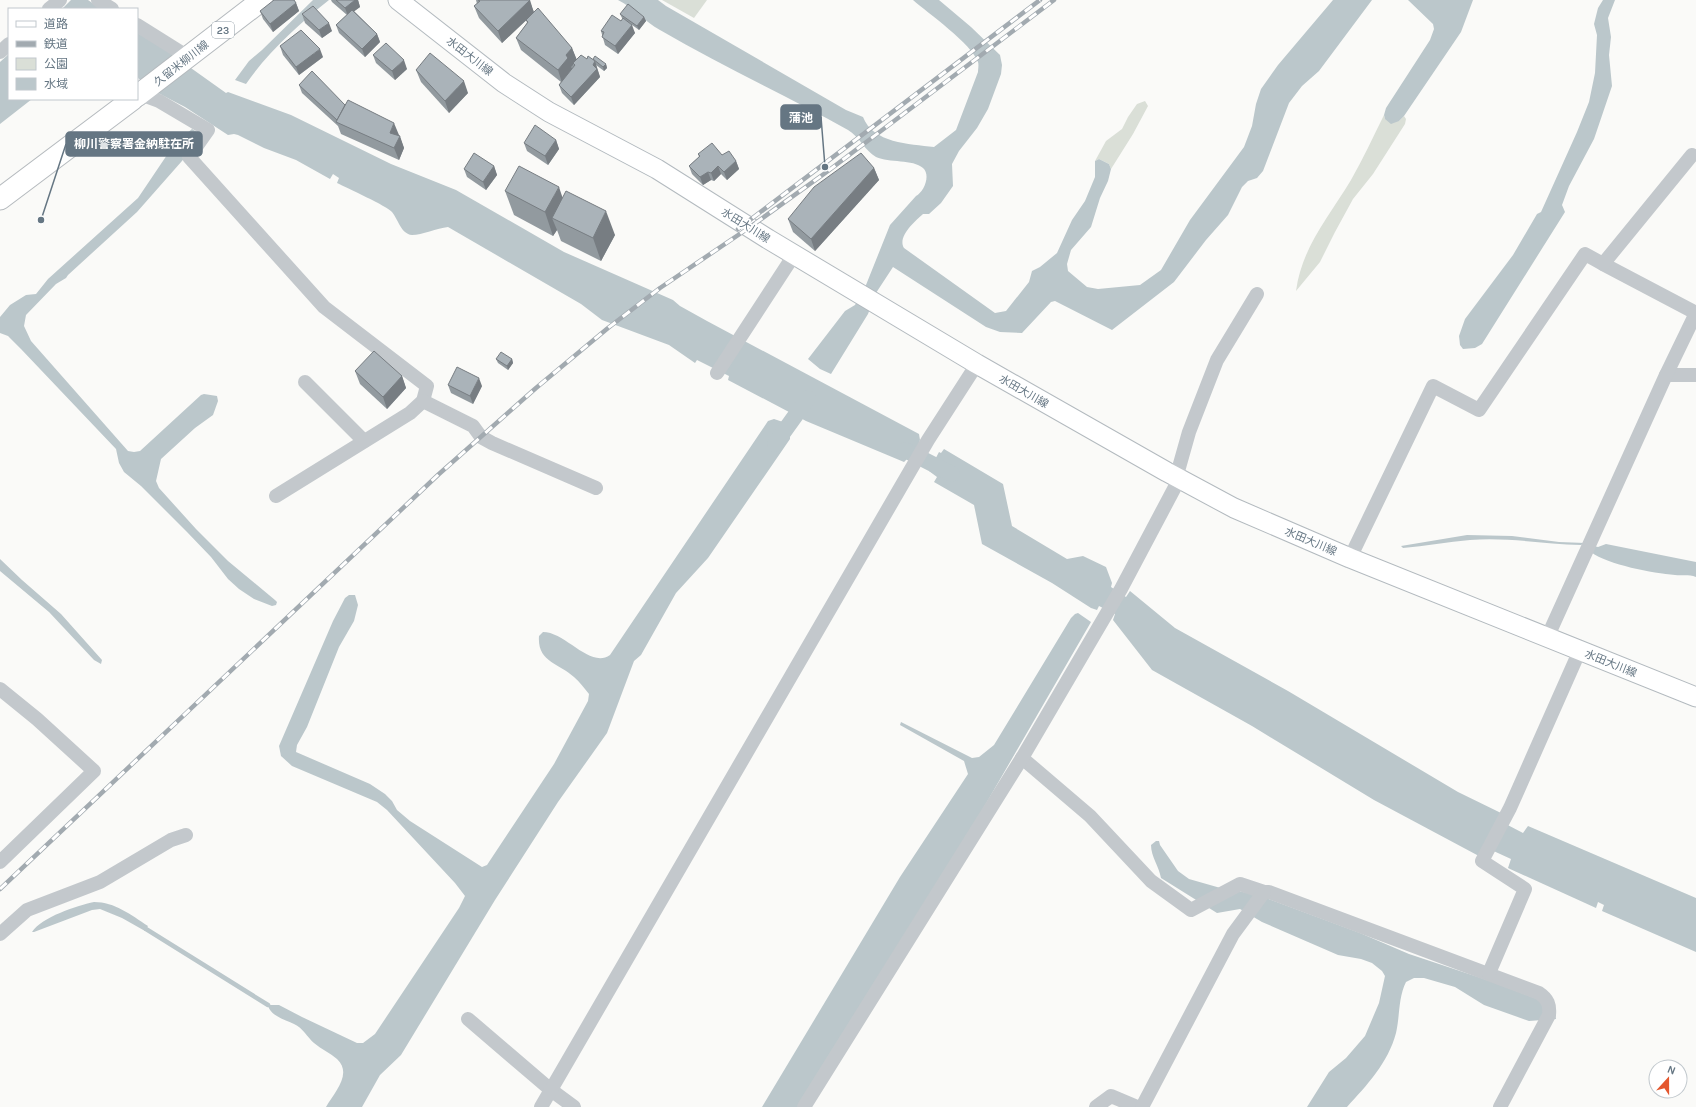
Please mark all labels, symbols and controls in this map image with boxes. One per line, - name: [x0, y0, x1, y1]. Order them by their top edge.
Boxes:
- legend: [8, 8, 138, 100]
- text: 道路: [44, 17, 68, 31]
- road number: 23: [212, 22, 234, 38]
- street label: 水田大川線: [444, 34, 495, 78]
- text: 鉄道: [44, 37, 68, 51]
- street label: 久留米柳川線: [151, 38, 211, 89]
- text: 公園: [44, 57, 68, 71]
- text: 水域: [44, 77, 68, 91]
- callout: 蒲池: [781, 105, 821, 129]
- text: 蒲池: [789, 111, 813, 125]
- callout: 柳川警察署金納駐在所: [66, 132, 202, 156]
- text: 柳川警察署金納駐在所: [74, 137, 194, 151]
- street label: 水田大川線: [719, 205, 773, 246]
- street label: 水田大川線: [997, 372, 1051, 411]
- street label: 水田大川線: [1283, 525, 1339, 558]
- street label: 水田大川線: [1583, 647, 1639, 680]
- north arrow: [1648, 1059, 1688, 1099]
- text: N: [1665, 1063, 1677, 1078]

